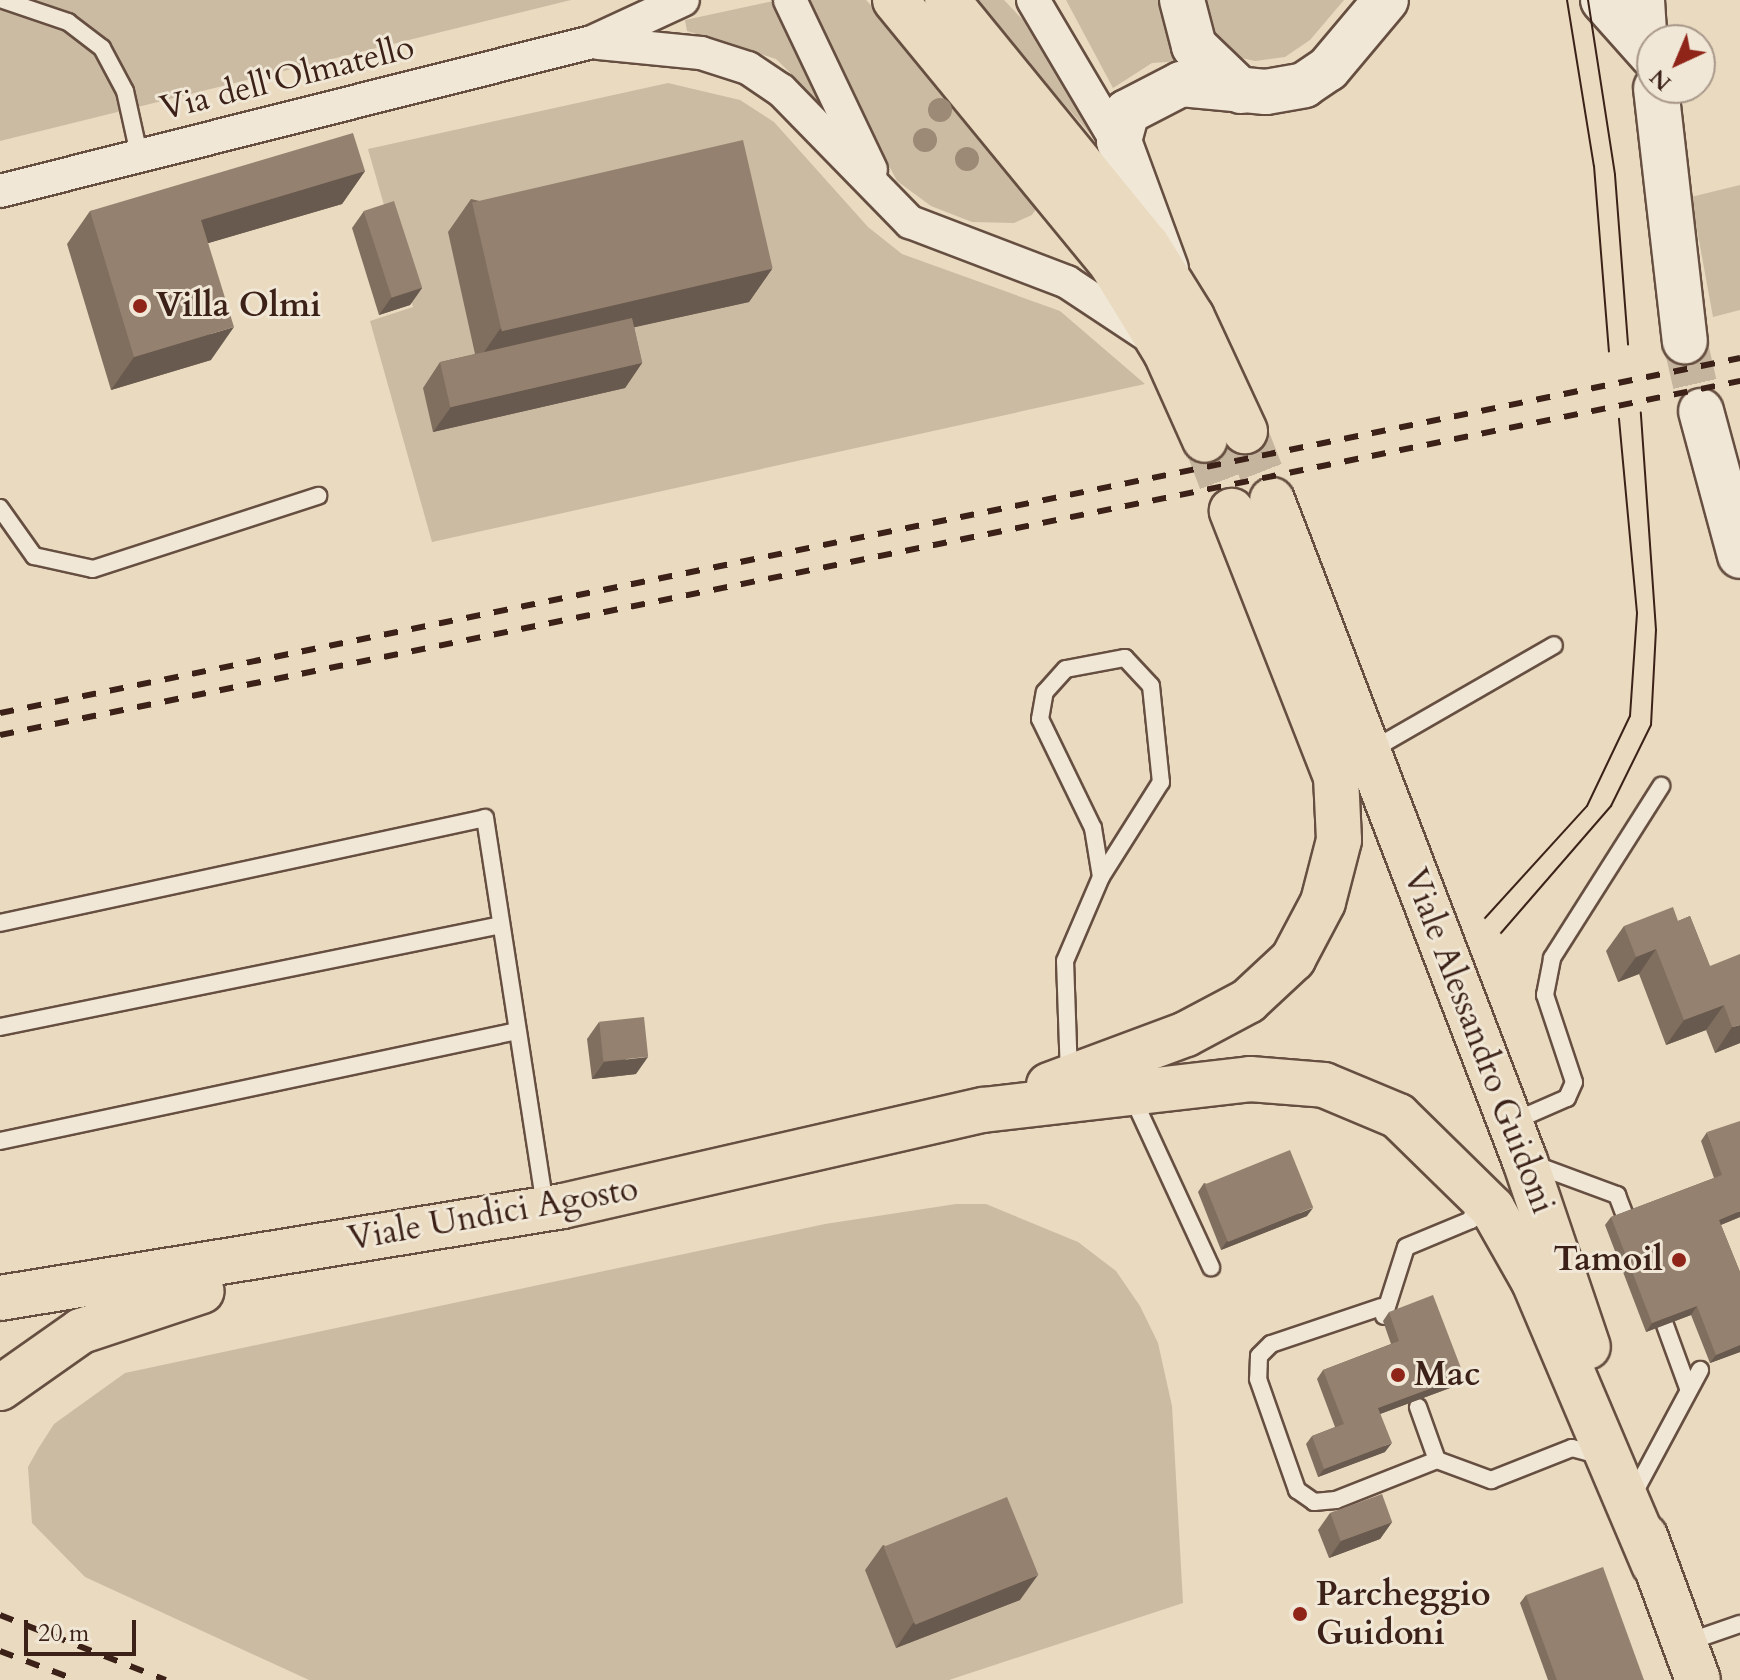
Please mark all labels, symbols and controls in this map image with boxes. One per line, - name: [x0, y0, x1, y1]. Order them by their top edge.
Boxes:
- north arrow: [1636, 24, 1716, 104]
- street label: Via dell'Olmatello: [156, 27, 418, 129]
- text: N: [1643, 62, 1678, 97]
- place label: Villa Olmi: [156, 286, 321, 326]
- marker: Villa Olmi: [131, 297, 149, 315]
- street label: Viale Alessandro Guidoni: [1394, 863, 1564, 1219]
- street label: Viale Undici Agosto: [345, 1168, 641, 1260]
- place label: Tamoil: [1553, 1240, 1663, 1280]
- marker: Tamoil: [1670, 1251, 1688, 1269]
- place label: Mac: [1414, 1355, 1480, 1395]
- marker: Mac: [1389, 1366, 1407, 1384]
- place label: Parcheggio Guidoni: [1316, 1574, 1491, 1654]
- scale bar: [28, 1604, 140, 1654]
- marker: Parcheggio Guidoni: [1291, 1605, 1309, 1623]
- text: 20 m: [38, 1617, 89, 1650]

